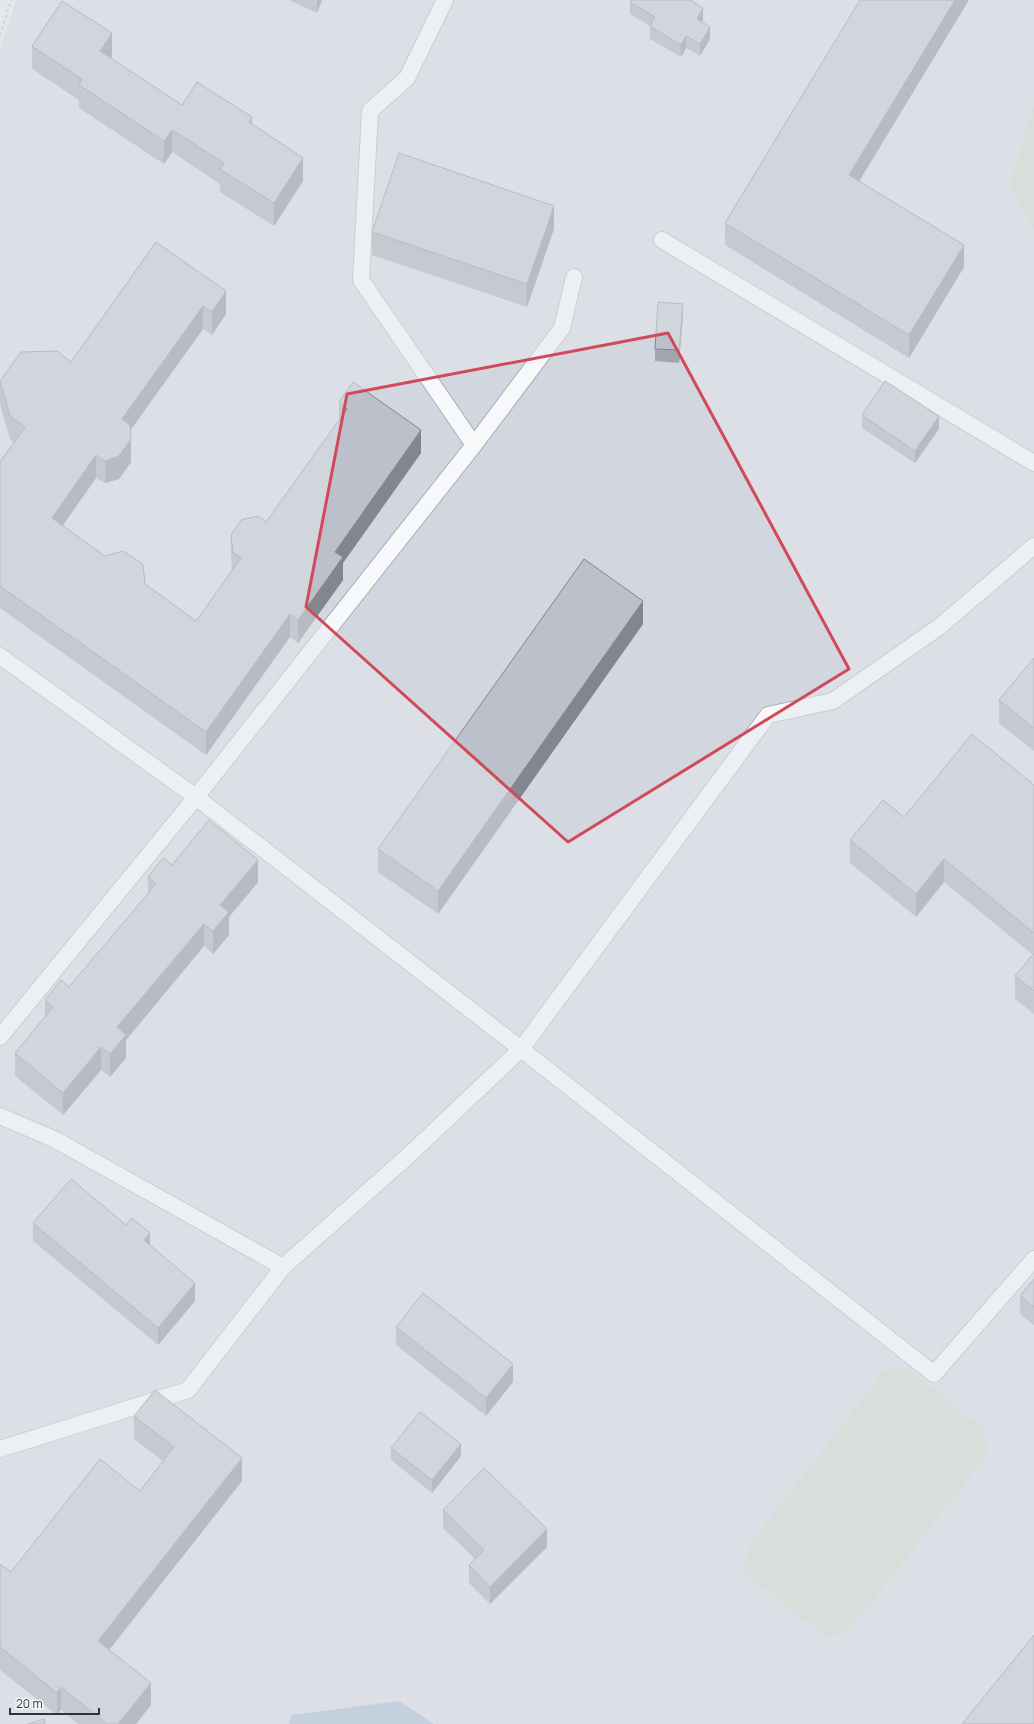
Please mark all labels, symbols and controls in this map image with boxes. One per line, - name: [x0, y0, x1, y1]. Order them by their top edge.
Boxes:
- scale bar: [10, 1690, 99, 1716]
- text: 20 m: [16, 1695, 43, 1712]

